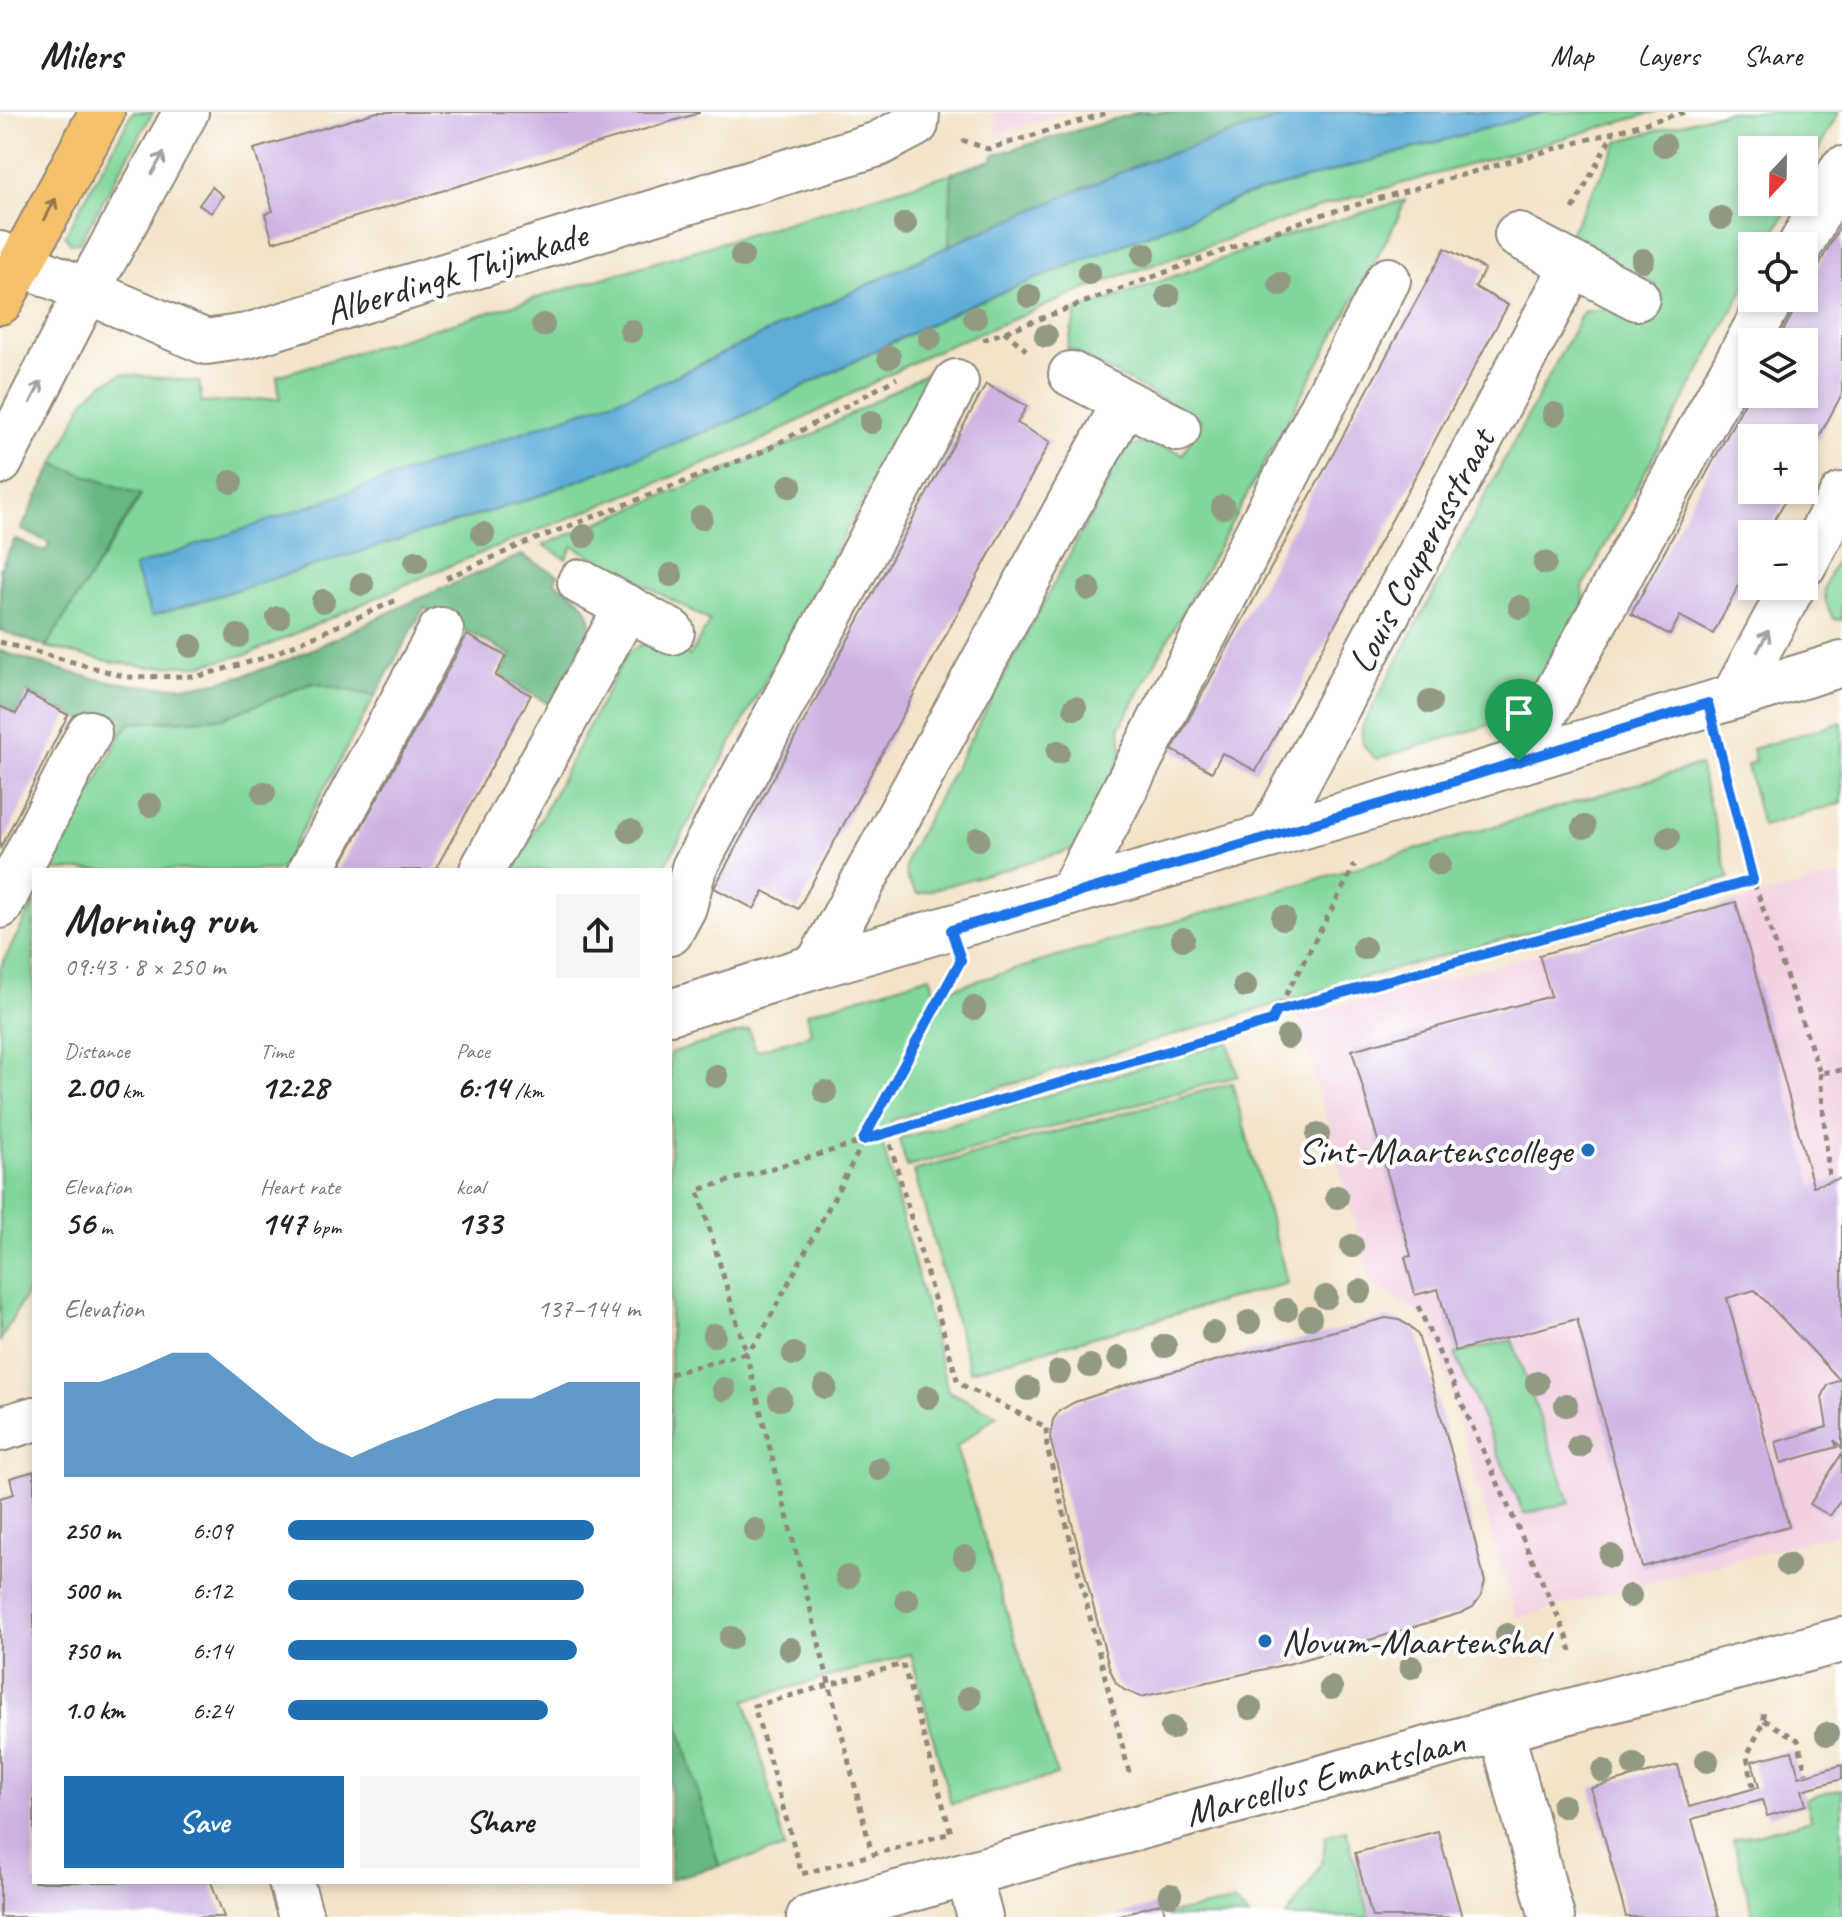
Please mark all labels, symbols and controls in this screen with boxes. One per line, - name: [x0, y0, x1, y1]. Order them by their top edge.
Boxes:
- text: Milers: [40, 32, 122, 79]
- text: Map: [1551, 38, 1594, 73]
- text: Layers: [1638, 38, 1699, 73]
- text: Share: [1743, 38, 1802, 73]
- north arrow: [1738, 136, 1818, 216]
- map controls: [1738, 136, 1818, 600]
- one-way arrow: [150, 152, 166, 175]
- one-way arrow: [43, 197, 59, 221]
- street label: Alberdingk Thijmkade: [320, 210, 595, 335]
- button: locate: [1738, 232, 1818, 312]
- button: layers: [1738, 328, 1818, 408]
- one-way arrow: [28, 381, 44, 405]
- street label: Louis Couperusstraat: [1337, 418, 1506, 681]
- button: +: [1738, 424, 1818, 504]
- button: −: [1738, 520, 1818, 600]
- one-way arrow: [1756, 630, 1772, 653]
- pin: [1485, 679, 1553, 761]
- icon: arrive: [1497, 691, 1541, 735]
- text: Morning run: [64, 892, 256, 947]
- button: share: [556, 894, 640, 978]
- text: 09:43 · 8 × 250 m: [64, 950, 225, 983]
- text: Distance: [64, 1037, 130, 1065]
- text: Time: [260, 1037, 294, 1065]
- text: Pace: [456, 1037, 490, 1065]
- text: 2.00: [64, 1065, 117, 1108]
- text: 12:28: [260, 1065, 328, 1108]
- text: 6:14: [456, 1065, 509, 1108]
- text: km: [117, 1077, 143, 1105]
- text: /km: [509, 1077, 543, 1105]
- place label: Sint-Maartenscollege: [1298, 1127, 1575, 1174]
- marker: Sint-Maartenscollege: [1579, 1141, 1597, 1159]
- text: Elevation: [64, 1173, 132, 1201]
- text: Heart rate: [260, 1173, 340, 1201]
- text: kcal: [456, 1173, 485, 1201]
- text: 56: [64, 1201, 95, 1244]
- text: 147: [260, 1201, 306, 1244]
- text: 133: [456, 1201, 502, 1244]
- text: m: [95, 1213, 112, 1241]
- text: bpm: [306, 1213, 341, 1241]
- text: Elevation: [64, 1292, 144, 1325]
- text: 137–144 m: [537, 1292, 640, 1325]
- text: 250 m: [64, 1514, 120, 1547]
- text: 6:09: [192, 1514, 232, 1547]
- text: 500 m: [64, 1574, 120, 1607]
- text: 6:12: [192, 1574, 232, 1607]
- place label: Novum-Maartenshal: [1281, 1618, 1554, 1665]
- marker: Novum-Maartenshal: [1256, 1632, 1274, 1650]
- text: 750 m: [64, 1634, 120, 1667]
- text: 6:14: [192, 1634, 232, 1667]
- text: 1.0 km: [64, 1694, 124, 1727]
- text: 6:24: [192, 1694, 232, 1727]
- street label: Marcellus Emantslaan: [1180, 1717, 1471, 1837]
- button: Save: [64, 1776, 344, 1868]
- button: Share: [360, 1776, 640, 1868]

